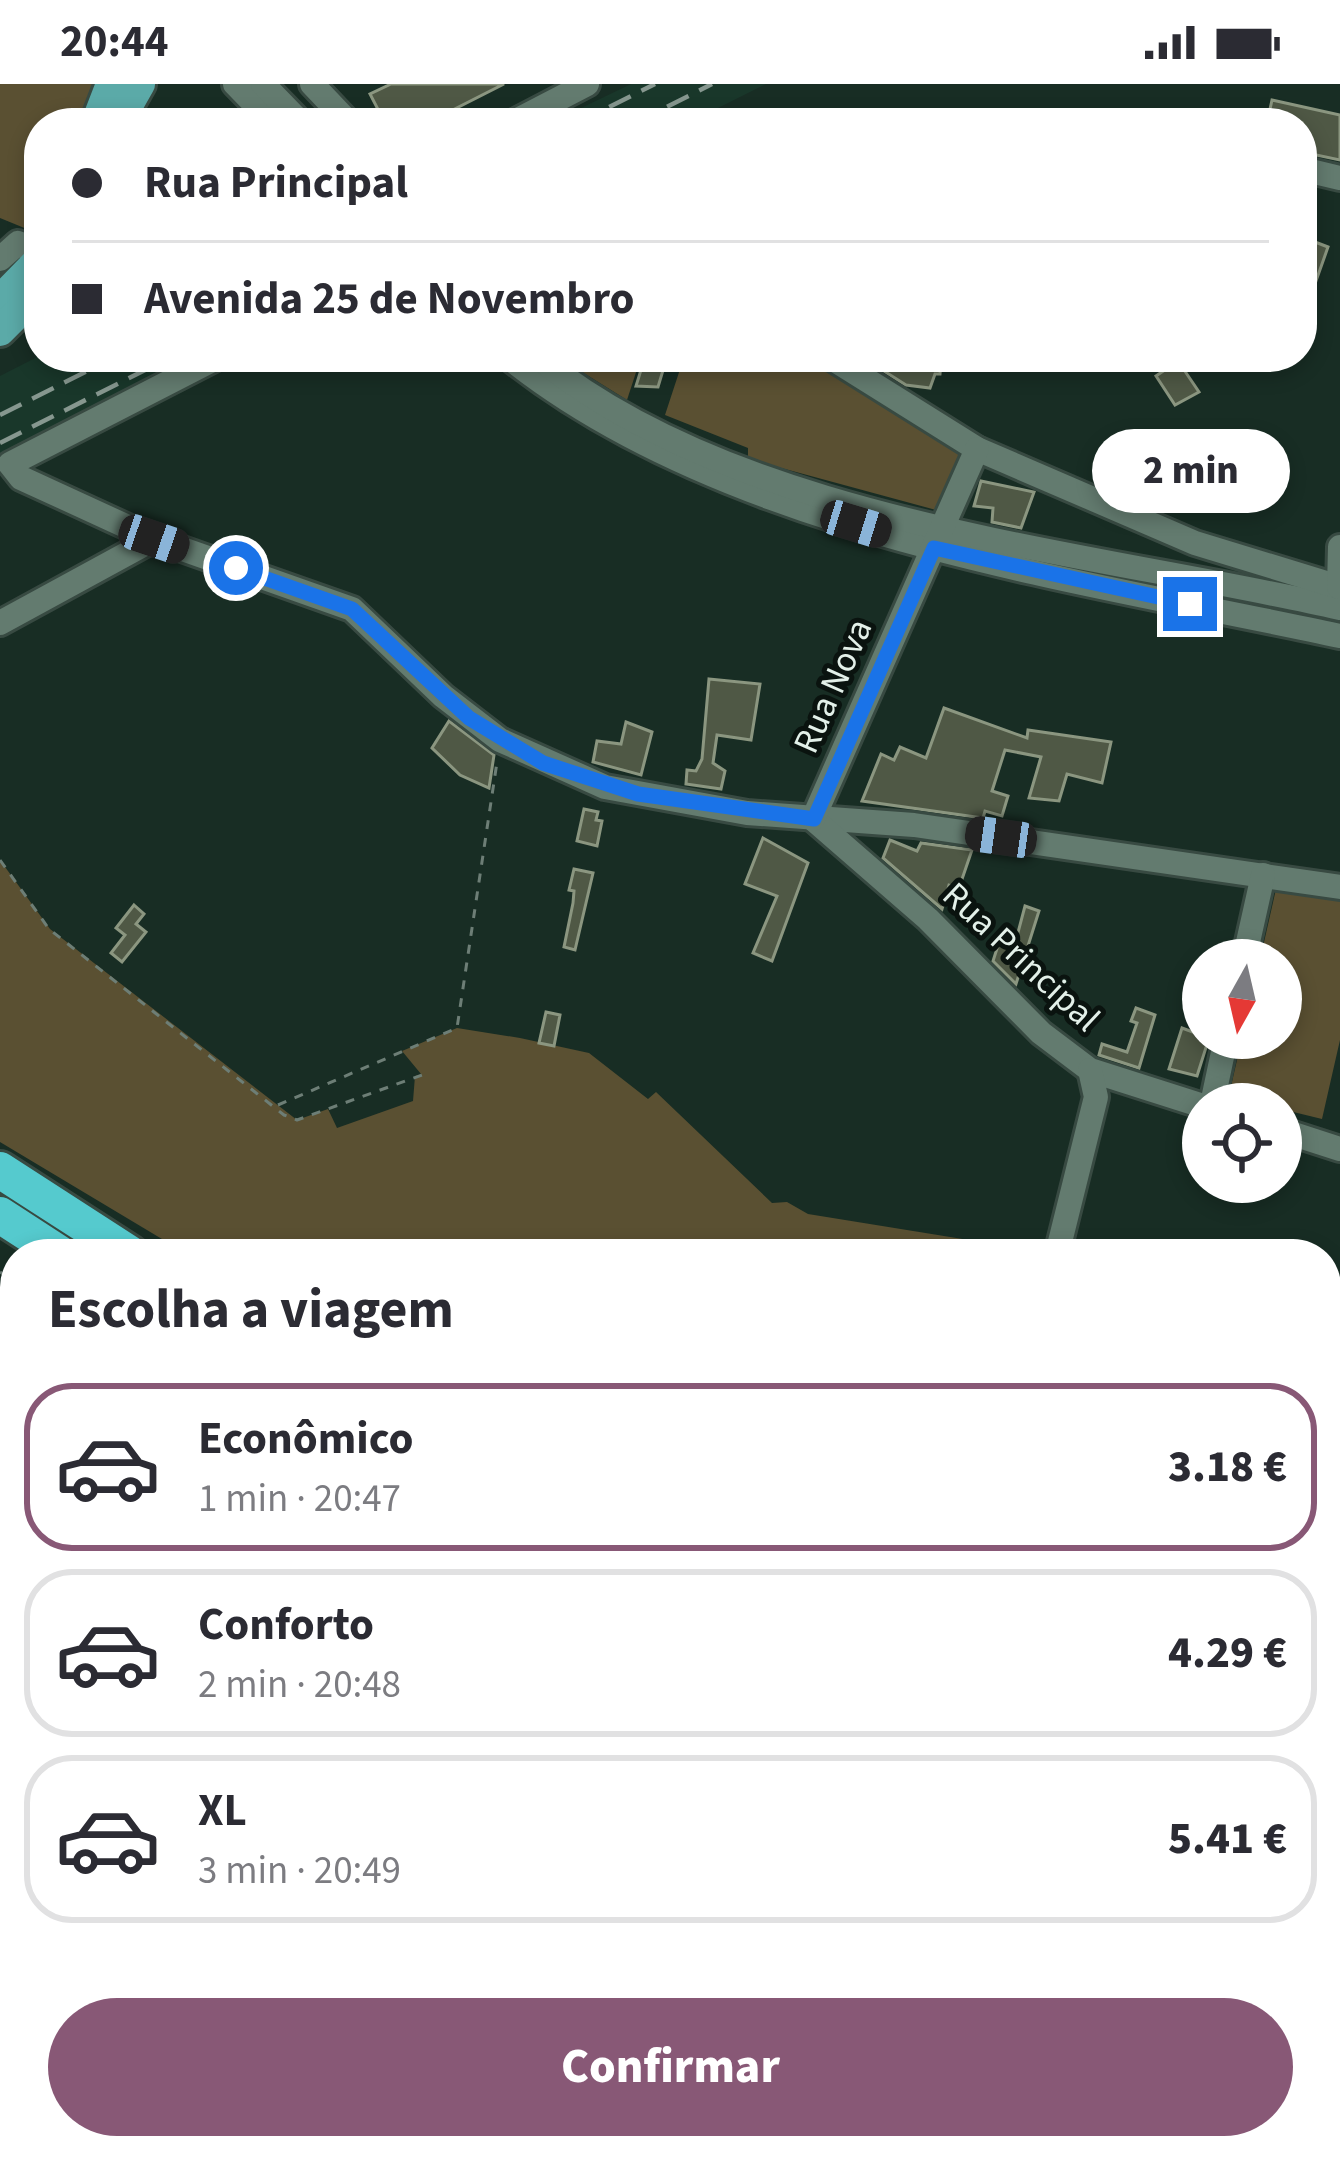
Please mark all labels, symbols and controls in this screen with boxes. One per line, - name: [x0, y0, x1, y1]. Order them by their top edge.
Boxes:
- text: 20:44: [60, 10, 169, 74]
- text: Rua Principal: [144, 151, 408, 215]
- text: Avenida 25 de Novembro: [144, 267, 635, 331]
- callout: 2 min: [1091, 430, 1289, 514]
- text: 2 min: [1143, 443, 1239, 499]
- car: [816, 496, 896, 552]
- car: [114, 510, 194, 568]
- route start: [209, 541, 263, 595]
- route end: [1163, 577, 1217, 631]
- street label: Rua Nova: [781, 611, 885, 761]
- car: [963, 814, 1039, 860]
- street label: Rua Principal: [931, 871, 1111, 1043]
- north arrow: [1182, 939, 1302, 1059]
- map controls: [1182, 939, 1302, 1203]
- button: locate: [1182, 1083, 1302, 1203]
- text: Escolha a viagem: [48, 1272, 454, 1349]
- text: Econômico: [198, 1407, 414, 1471]
- icon: car: [54, 1413, 162, 1521]
- text: 3.18 €: [1168, 1435, 1287, 1499]
- text: 1 min · 20:47: [198, 1471, 401, 1527]
- text: Conforto: [198, 1593, 374, 1657]
- icon: car: [54, 1599, 162, 1707]
- text: 4.29 €: [1168, 1621, 1287, 1685]
- text: 2 min · 20:48: [198, 1657, 401, 1713]
- text: XL: [198, 1779, 247, 1843]
- icon: car: [54, 1785, 162, 1893]
- text: 5.41 €: [1168, 1807, 1287, 1871]
- text: 3 min · 20:49: [198, 1843, 401, 1899]
- button: Confirmar: [48, 1998, 1293, 2136]

